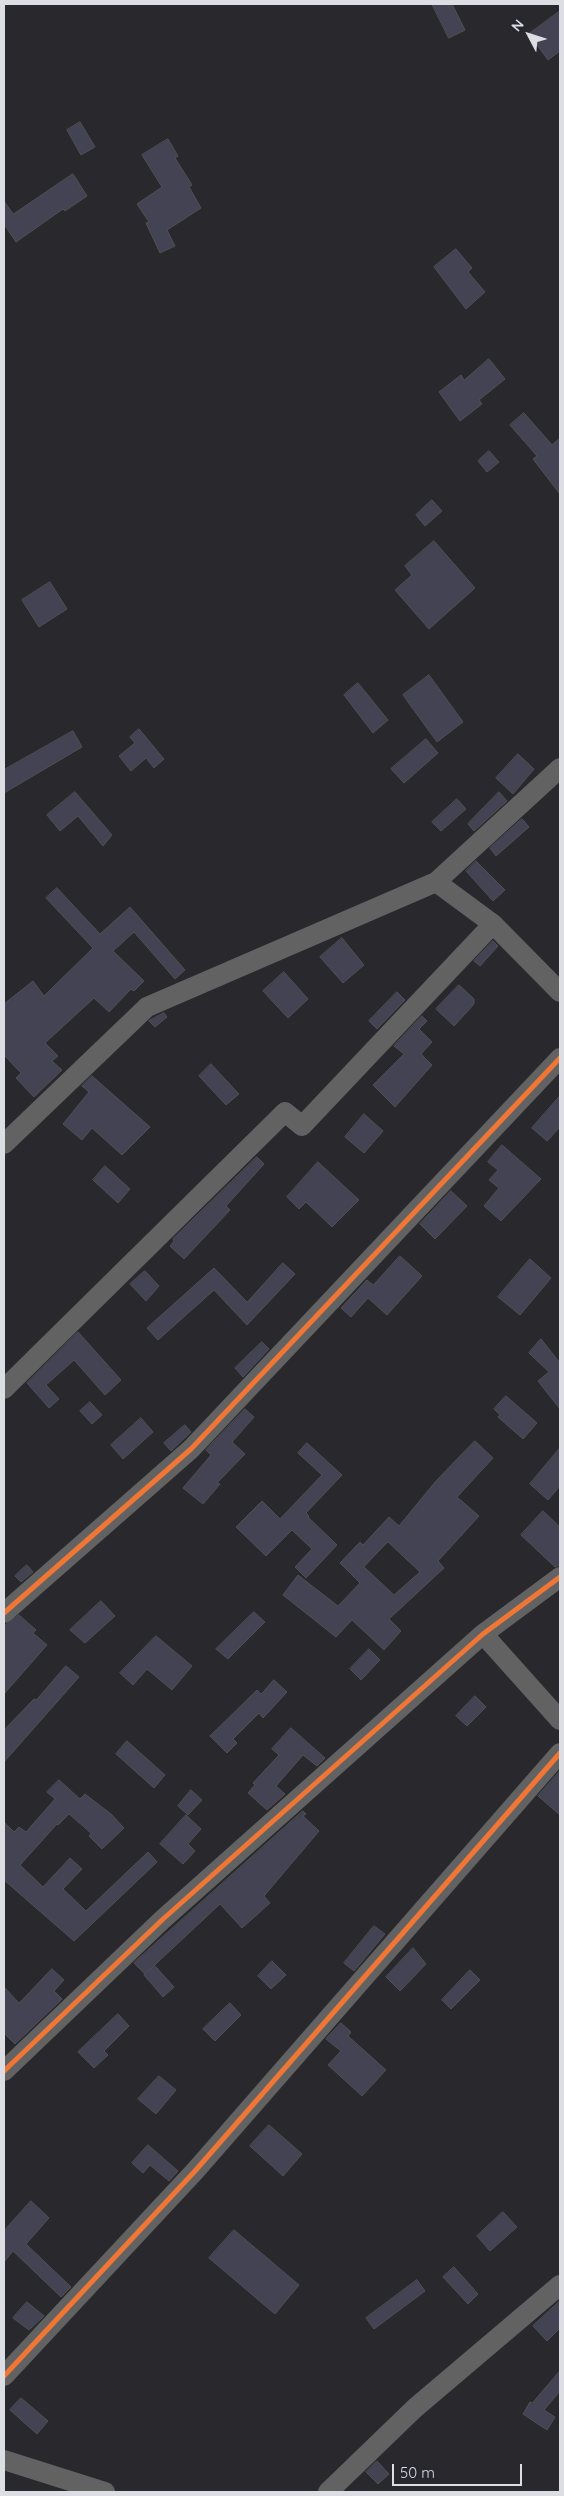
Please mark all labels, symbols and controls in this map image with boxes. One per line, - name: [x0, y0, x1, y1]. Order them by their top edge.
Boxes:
- north arrow: [504, 10, 554, 60]
- text: N: [507, 16, 528, 35]
- scale bar: [394, 2454, 524, 2486]
- text: 50 m: [400, 2463, 435, 2482]

